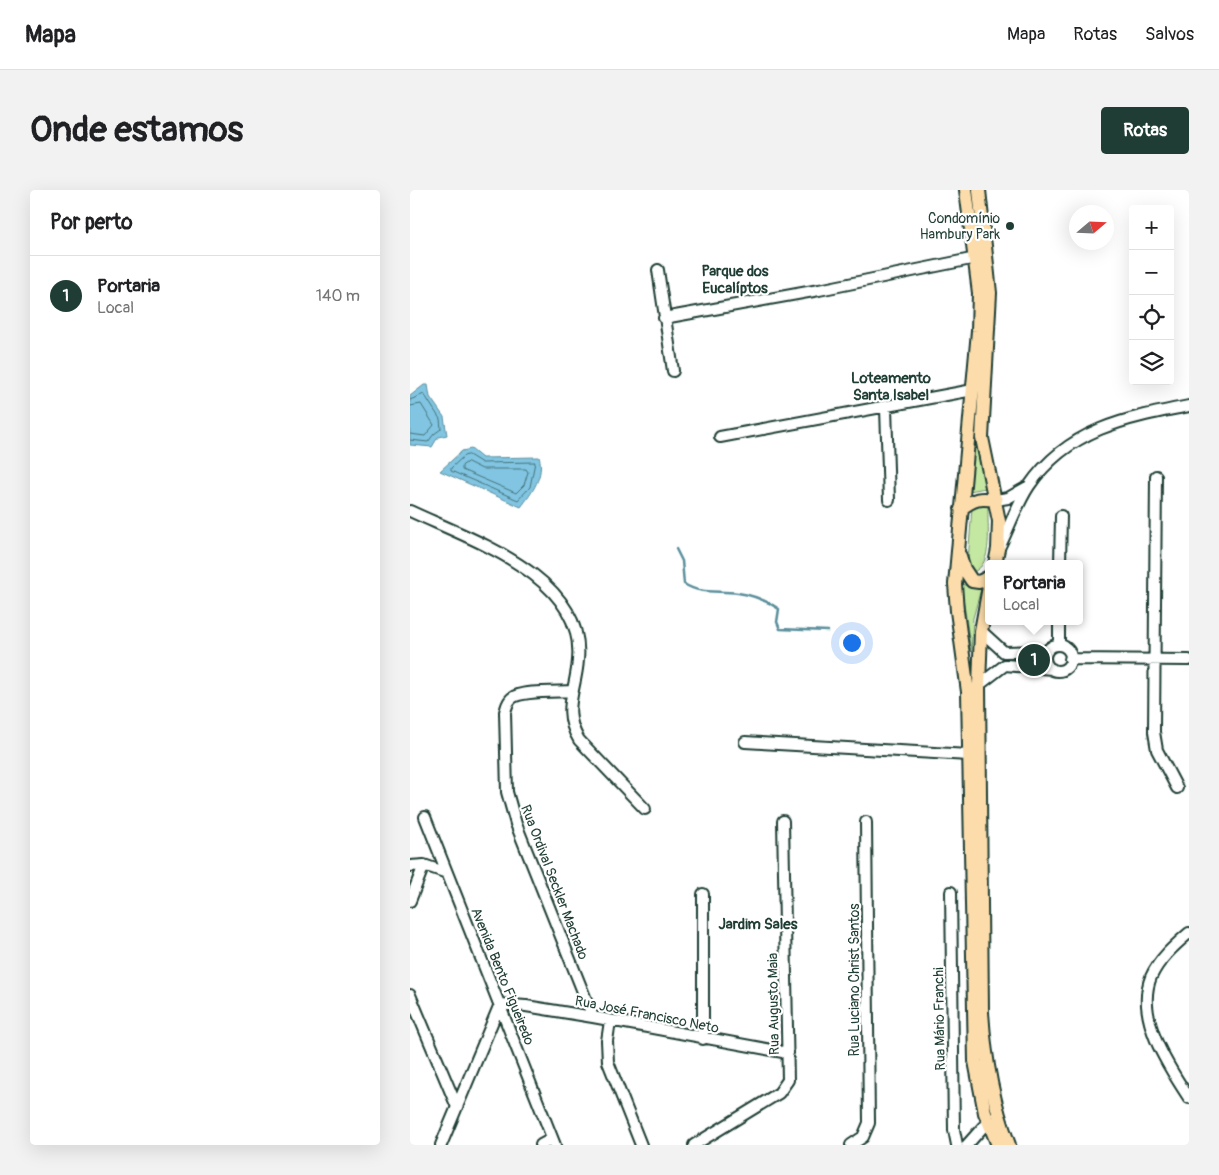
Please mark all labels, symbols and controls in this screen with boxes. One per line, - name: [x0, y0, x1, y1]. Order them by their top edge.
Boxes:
- text: Mapa: [25, 20, 76, 49]
- text: Mapa: [1007, 23, 1045, 46]
- text: Rotas: [1073, 23, 1117, 46]
- text: Salvos: [1145, 23, 1194, 46]
- button: Rotas: [1101, 107, 1189, 154]
- text: Onde estamos: [30, 108, 243, 152]
- north arrow: [1069, 205, 1114, 250]
- map controls: [1129, 205, 1174, 385]
- button: +: [1129, 205, 1174, 250]
- text: Por perto: [50, 209, 132, 236]
- place label: Condomínio Hambury Park: [920, 210, 1000, 243]
- marker: Condomínio Hambury Park: [1004, 220, 1016, 232]
- button: −: [1129, 250, 1174, 295]
- district label: Parque dos Eucalíptos: [701, 262, 769, 298]
- text: Portaria: [97, 274, 160, 298]
- text: 1: [63, 286, 69, 306]
- text: 140 m: [316, 286, 360, 306]
- button: locate: [1129, 295, 1174, 340]
- text: Local: [97, 298, 134, 318]
- button: layers: [1129, 340, 1174, 385]
- district label: Loteamento Santa Isabel: [851, 369, 931, 405]
- popup: [985, 560, 1083, 625]
- text: Portaria: [1003, 571, 1065, 595]
- text: Local: [1003, 595, 1040, 615]
- your location: [839, 630, 865, 656]
- pin: 1: [1018, 641, 1050, 679]
- street label: Rua Ordival Seckler Machado: [517, 802, 592, 962]
- street label: Rua Luciano Christ Santos: [846, 903, 863, 1057]
- street label: Avenida Bento Figueiredo: [467, 905, 538, 1048]
- district label: Jardim Sales: [719, 915, 798, 934]
- street label: Rua Augusto Maia: [764, 953, 783, 1055]
- street label: Rua Mário Franchi: [930, 967, 949, 1071]
- street label: Rua José Francisco Neto: [574, 992, 721, 1037]

